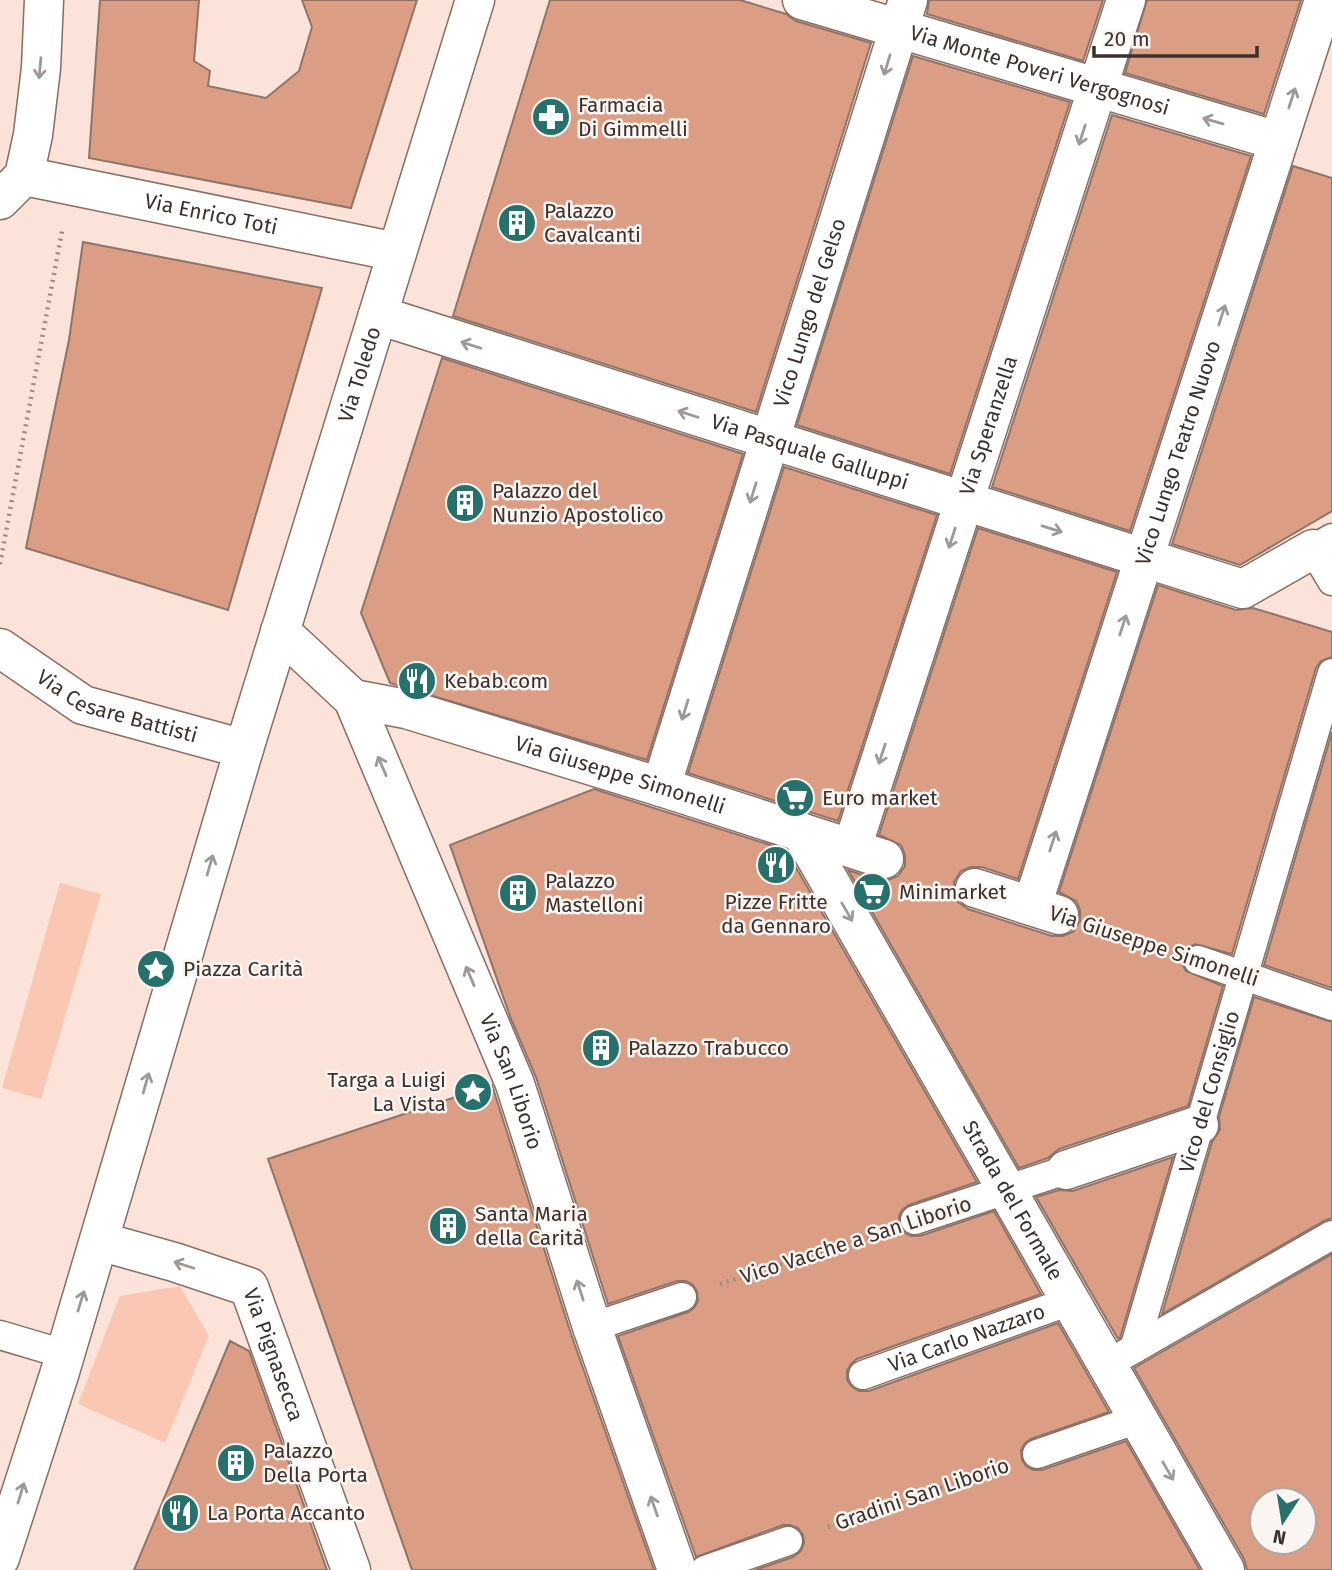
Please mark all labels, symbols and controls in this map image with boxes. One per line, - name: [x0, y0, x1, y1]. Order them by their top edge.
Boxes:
- scale bar: [1094, 14, 1257, 58]
- street label: Via Monte Poveri Vergognosi: [907, 20, 1173, 121]
- text: 20 m: [1104, 26, 1150, 52]
- one-way arrow: [880, 54, 893, 76]
- one-way arrow: [33, 56, 46, 79]
- one-way arrow: [1286, 87, 1299, 109]
- place label: Farmacia Di Gimmelli: [578, 92, 688, 142]
- pharmacy icon: Farmacia Di Gimmelli: [530, 96, 572, 138]
- one-way arrow: [1202, 114, 1224, 127]
- one-way arrow: [1075, 124, 1088, 146]
- street label: Via Enrico Toti: [142, 188, 280, 240]
- place label: Palazzo Cavalcanti: [544, 198, 641, 248]
- building icon: Palazzo Cavalcanti: [496, 202, 538, 244]
- street label: Vico Lungo del Gelso: [768, 215, 852, 411]
- one-way arrow: [1217, 304, 1230, 326]
- street label: Via Toledo: [333, 323, 387, 426]
- one-way arrow: [461, 337, 483, 350]
- street label: Vico Lungo Teatro Nuovo: [1130, 337, 1226, 569]
- street label: Via Speranzella: [954, 352, 1023, 499]
- one-way arrow: [678, 406, 700, 419]
- street label: Via Pasquale Galluppi: [708, 408, 912, 495]
- place label: Palazzo del Nunzio Apostolico: [492, 478, 664, 528]
- one-way arrow: [746, 481, 759, 503]
- building icon: Palazzo del Nunzio Apostolico: [444, 482, 486, 524]
- one-way arrow: [1041, 523, 1063, 536]
- one-way arrow: [944, 526, 957, 548]
- one-way arrow: [1118, 614, 1130, 636]
- restaurant icon: Kebab.com: [396, 660, 438, 702]
- street label: Via Cesare Battisti: [32, 664, 200, 749]
- place label: Kebab.com: [444, 668, 548, 694]
- one-way arrow: [678, 698, 691, 720]
- street label: Via Giuseppe Simonelli: [512, 730, 729, 820]
- one-way arrow: [875, 743, 887, 765]
- one-way arrow: [374, 756, 387, 778]
- supermarket icon: Euro market: [774, 777, 816, 819]
- place label: Euro market: [822, 785, 938, 811]
- one-way arrow: [1047, 830, 1060, 852]
- restaurant icon: Pizze Fritte da Gennaro: [755, 844, 797, 886]
- one-way arrow: [204, 854, 217, 876]
- place label: Palazzo Mastelloni: [545, 868, 644, 918]
- supermarket icon: Minimarket: [851, 871, 893, 913]
- building icon: Palazzo Mastelloni: [497, 872, 539, 914]
- place label: Minimarket: [899, 879, 1007, 905]
- place label: Pizze Fritte da Gennaro: [721, 889, 831, 939]
- street label: Via Giuseppe Simonelli: [1046, 900, 1262, 992]
- one-way arrow: [840, 902, 854, 922]
- place icon: Piazza Carità: [135, 948, 177, 990]
- place label: Piazza Carità: [183, 956, 303, 982]
- one-way arrow: [462, 966, 475, 988]
- street label: Vico del Consiglio: [1173, 1008, 1245, 1176]
- street label: Via San Liborio: [474, 1010, 548, 1153]
- building icon: Palazzo Trabucco: [580, 1027, 622, 1069]
- place label: Palazzo Trabucco: [628, 1035, 789, 1061]
- place label: Targa a Luigi La Vista: [327, 1067, 446, 1117]
- place icon: Targa a Luigi La Vista: [452, 1071, 494, 1113]
- one-way arrow: [140, 1072, 153, 1094]
- street label: Strada del Formale: [957, 1116, 1069, 1285]
- street label: Vico Vacche a San Liborio: [737, 1190, 975, 1290]
- place label: Santa Maria della Carità: [475, 1201, 588, 1251]
- building icon: Santa Maria della Carità: [427, 1205, 469, 1247]
- one-way arrow: [173, 1258, 195, 1271]
- one-way arrow: [573, 1280, 586, 1302]
- street label: Via Pignasecca: [238, 1285, 309, 1425]
- one-way arrow: [75, 1290, 88, 1312]
- street label: Via Carlo Nazzaro: [885, 1298, 1048, 1378]
- place label: Palazzo Della Porta: [263, 1438, 368, 1488]
- building icon: Palazzo Della Porta: [215, 1442, 257, 1484]
- street label: Gradini San Liborio: [832, 1452, 1012, 1536]
- one-way arrow: [1161, 1460, 1175, 1480]
- one-way arrow: [15, 1482, 28, 1504]
- north arrow: [1248, 1486, 1318, 1556]
- restaurant icon: La Porta Accanto: [159, 1492, 201, 1534]
- one-way arrow: [647, 1495, 659, 1517]
- place label: La Porta Accanto: [207, 1500, 365, 1526]
- text: N: [1271, 1525, 1288, 1550]

